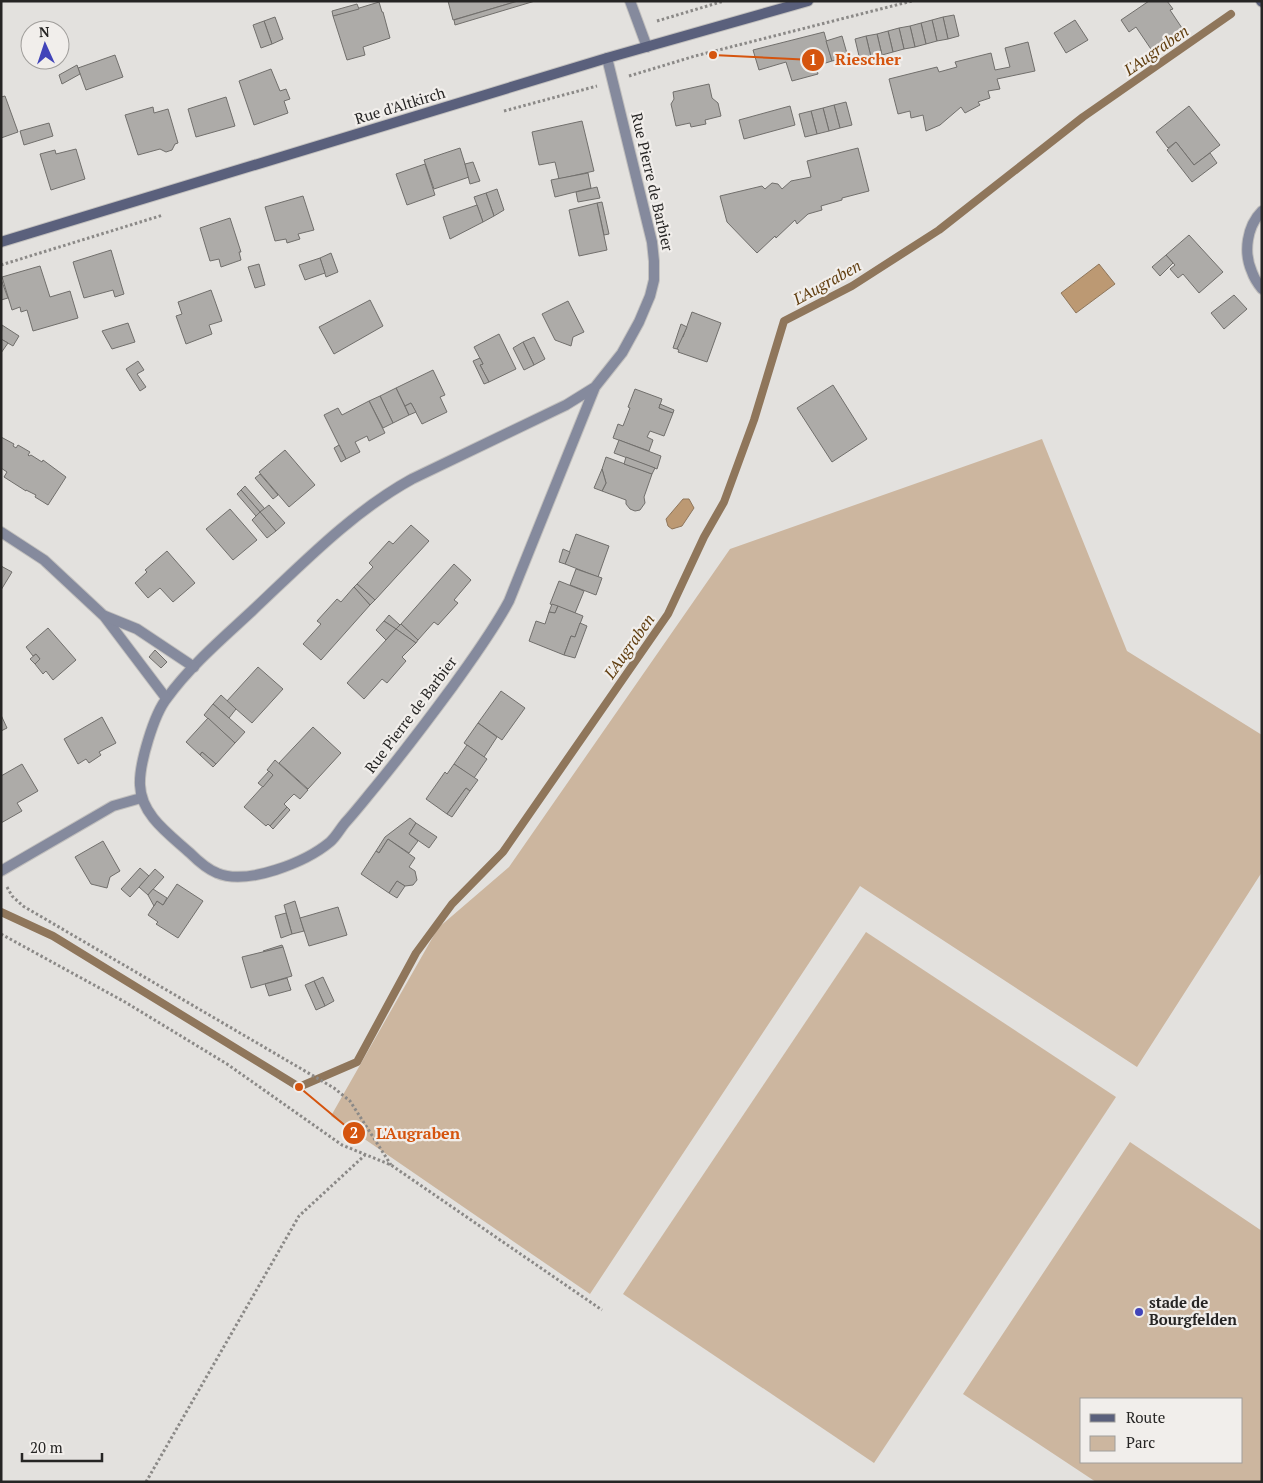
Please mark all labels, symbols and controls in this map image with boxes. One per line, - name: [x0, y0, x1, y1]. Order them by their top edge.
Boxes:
- north arrow: [20, 20, 70, 70]
- water label: L'Augraben: [1118, 20, 1193, 81]
- text: N: [38, 22, 50, 41]
- callout: Riescher: [800, 44, 911, 75]
- text: Riescher: [835, 48, 901, 70]
- text: 1: [809, 49, 817, 69]
- street label: Rue d'Altkirch: [352, 82, 447, 128]
- street label: Rue Pierre de Barbier: [627, 111, 679, 253]
- water label: L'Augraben: [788, 254, 865, 310]
- water label: L'Augraben: [598, 609, 659, 684]
- street label: Rue Pierre de Barbier: [360, 652, 461, 777]
- callout: L'Augraben: [341, 1117, 470, 1148]
- text: 2: [350, 1122, 358, 1142]
- text: L'Augraben: [376, 1122, 461, 1144]
- place label: stade de Bourgfelden: [1149, 1292, 1237, 1329]
- marker: stade de Bourgfelden: [1133, 1306, 1145, 1318]
- legend: [1080, 1398, 1243, 1463]
- text: Route: [1126, 1407, 1165, 1427]
- scale bar: [22, 1430, 102, 1462]
- text: Parc: [1126, 1432, 1155, 1452]
- text: 20 m: [30, 1437, 63, 1457]

